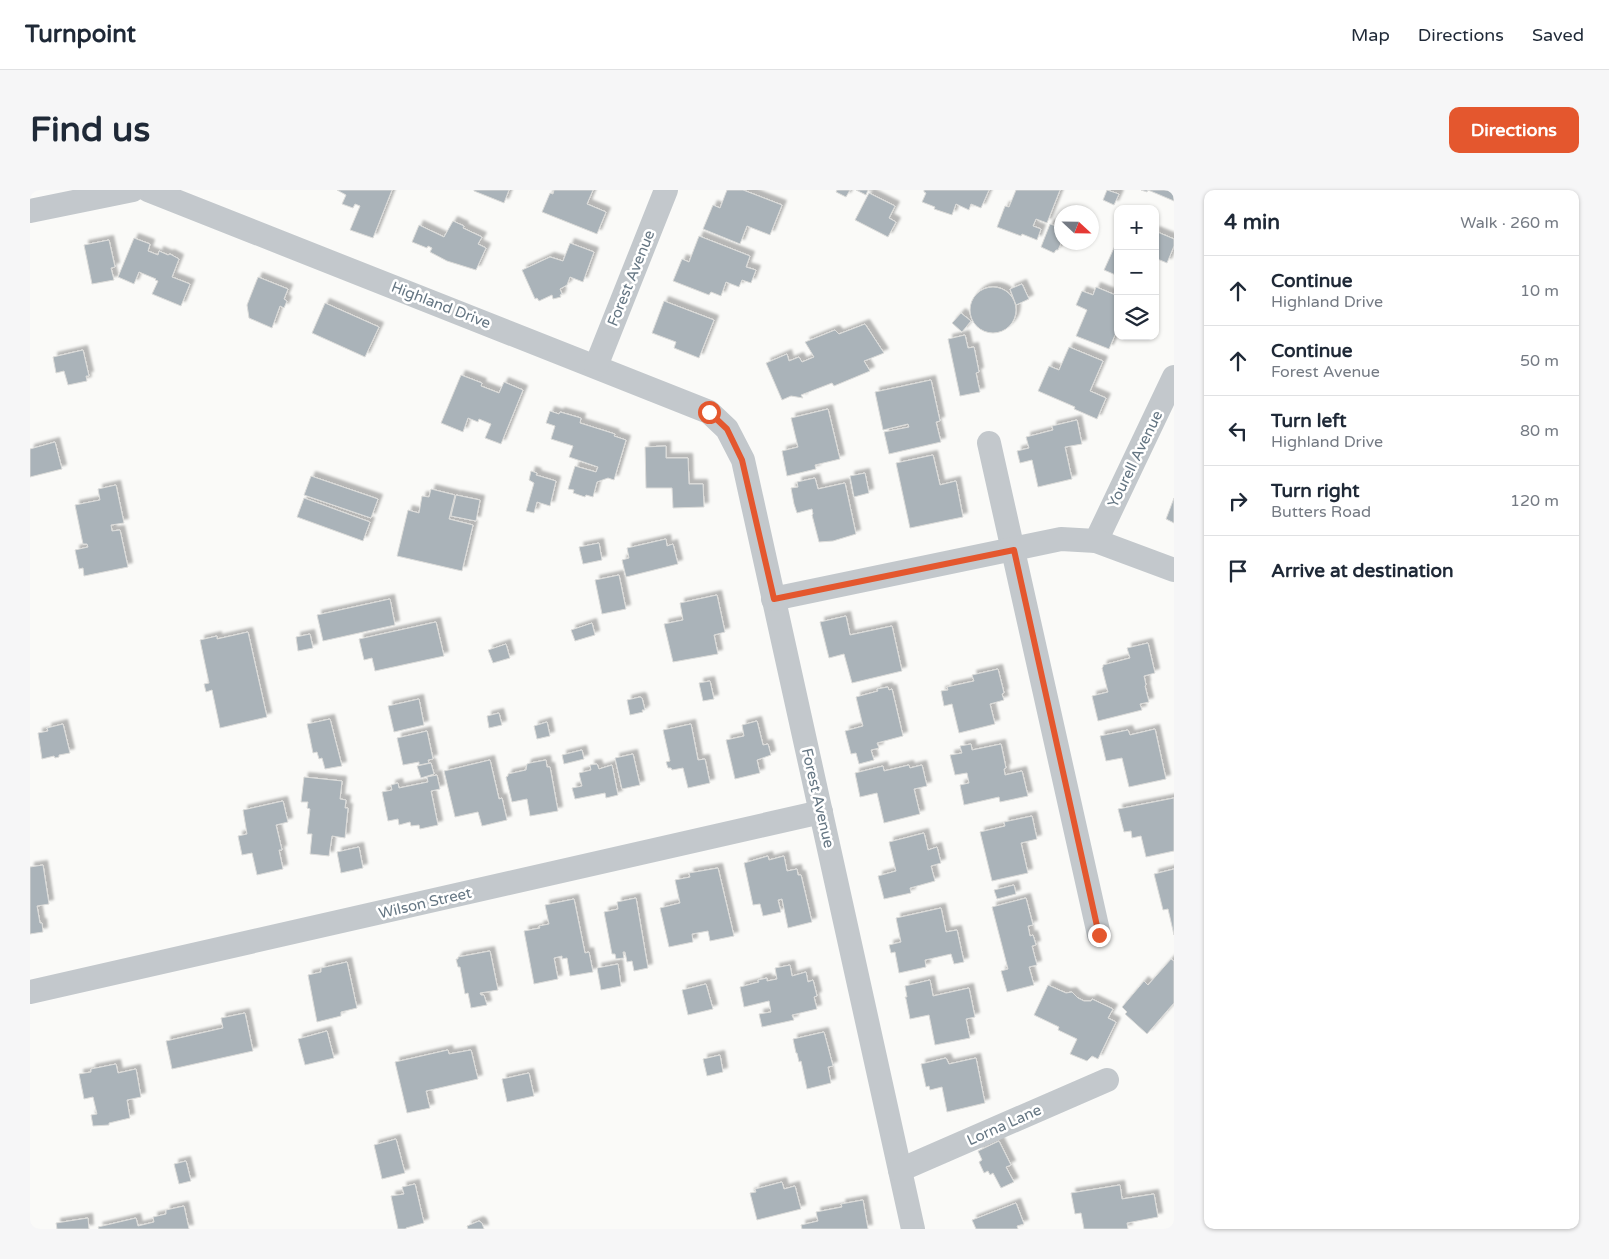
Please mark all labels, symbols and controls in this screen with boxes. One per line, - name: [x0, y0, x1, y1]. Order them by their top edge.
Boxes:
- text: Turnpoint: [25, 20, 136, 49]
- text: Map: [1351, 24, 1390, 46]
- text: Directions: [1418, 24, 1504, 46]
- text: Saved: [1532, 24, 1584, 46]
- button: Directions: [1449, 107, 1579, 153]
- text: Find us: [30, 109, 150, 151]
- north arrow: [1054, 205, 1099, 250]
- map controls: [1114, 205, 1159, 340]
- button: +: [1114, 205, 1159, 250]
- text: 4 min: [1224, 210, 1280, 235]
- text: Walk · 260 m: [1460, 213, 1559, 233]
- street label: Forest Avenue: [604, 227, 658, 329]
- button: −: [1114, 250, 1159, 295]
- text: Continue: [1271, 270, 1353, 292]
- icon: ahead: [1224, 277, 1252, 305]
- street label: Highland Drive: [389, 278, 493, 332]
- text: 10 m: [1520, 281, 1559, 301]
- text: Highland Drive: [1271, 292, 1383, 312]
- button: layers: [1114, 295, 1159, 340]
- text: Continue: [1271, 340, 1353, 362]
- icon: ahead: [1224, 347, 1252, 375]
- text: 50 m: [1520, 351, 1559, 371]
- text: Forest Avenue: [1271, 362, 1380, 382]
- route start: [698, 401, 721, 424]
- street label: Yourell Avenue: [1104, 408, 1166, 510]
- text: Turn left: [1271, 410, 1347, 432]
- icon: left: [1224, 417, 1252, 445]
- text: 80 m: [1520, 421, 1559, 441]
- text: Highland Drive: [1271, 432, 1383, 452]
- text: Turn right: [1271, 480, 1359, 502]
- icon: right: [1224, 487, 1252, 515]
- text: 120 m: [1510, 491, 1559, 511]
- text: Butters Road: [1271, 502, 1371, 522]
- icon: arrive: [1224, 557, 1252, 585]
- text: Arrive at destination: [1271, 560, 1454, 582]
- street label: Forest Avenue: [798, 746, 838, 850]
- street label: Wilson Street: [377, 884, 473, 922]
- route end: [1088, 924, 1111, 947]
- street label: Lorna Lane: [964, 1101, 1044, 1149]

